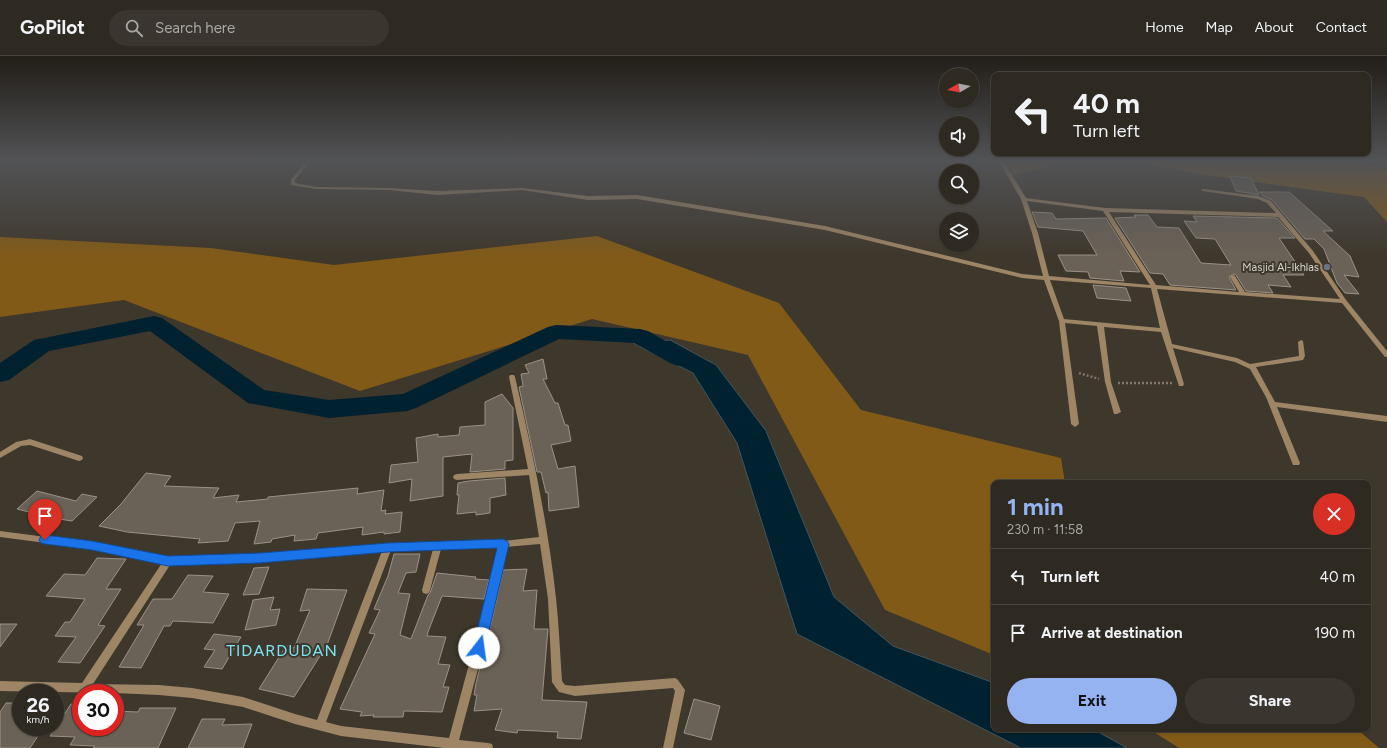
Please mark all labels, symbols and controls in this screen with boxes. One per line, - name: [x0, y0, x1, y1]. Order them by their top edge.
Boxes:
- search box: [109, 10, 389, 46]
- text: GoPilot: [20, 16, 85, 39]
- icon: search: [123, 17, 145, 39]
- text: Search here: [155, 19, 235, 37]
- text: Home: [1145, 19, 1184, 36]
- text: Map: [1206, 19, 1233, 36]
- text: About: [1255, 19, 1294, 36]
- text: Contact: [1316, 19, 1367, 36]
- north arrow: [939, 68, 979, 108]
- map controls: [939, 68, 979, 252]
- text: 40 m: [1073, 86, 1140, 120]
- icon: left: [1007, 88, 1059, 140]
- button: sound: [939, 116, 979, 156]
- text: Turn left: [1073, 120, 1140, 142]
- button: search: [939, 164, 979, 204]
- button: layers: [939, 212, 979, 252]
- place label: Masjid Al-Ikhlas: [1242, 261, 1319, 274]
- marker: Masjid Al-Ikhlas: [1322, 262, 1332, 272]
- text: 1 min: [1007, 492, 1064, 521]
- button: close: [1313, 493, 1355, 535]
- pin: [28, 499, 62, 540]
- icon: arrive: [34, 505, 56, 527]
- text: 230 m · 11:58: [1007, 522, 1083, 537]
- icon: left: [1007, 566, 1029, 588]
- text: Turn left: [1041, 568, 1099, 586]
- text: 40 m: [1320, 568, 1355, 586]
- icon: arrive: [1007, 622, 1029, 644]
- text: Arrive at destination: [1041, 624, 1182, 642]
- text: 190 m: [1314, 624, 1355, 642]
- position arrow: [458, 627, 500, 669]
- district label: TIDARDUDAN: [226, 641, 338, 660]
- button: Exit: [1007, 678, 1177, 724]
- button: Share: [1185, 678, 1355, 724]
- speed limit sign: 30: [72, 684, 124, 736]
- text: 26: [26, 693, 50, 717]
- text: km/h: [27, 713, 49, 726]

